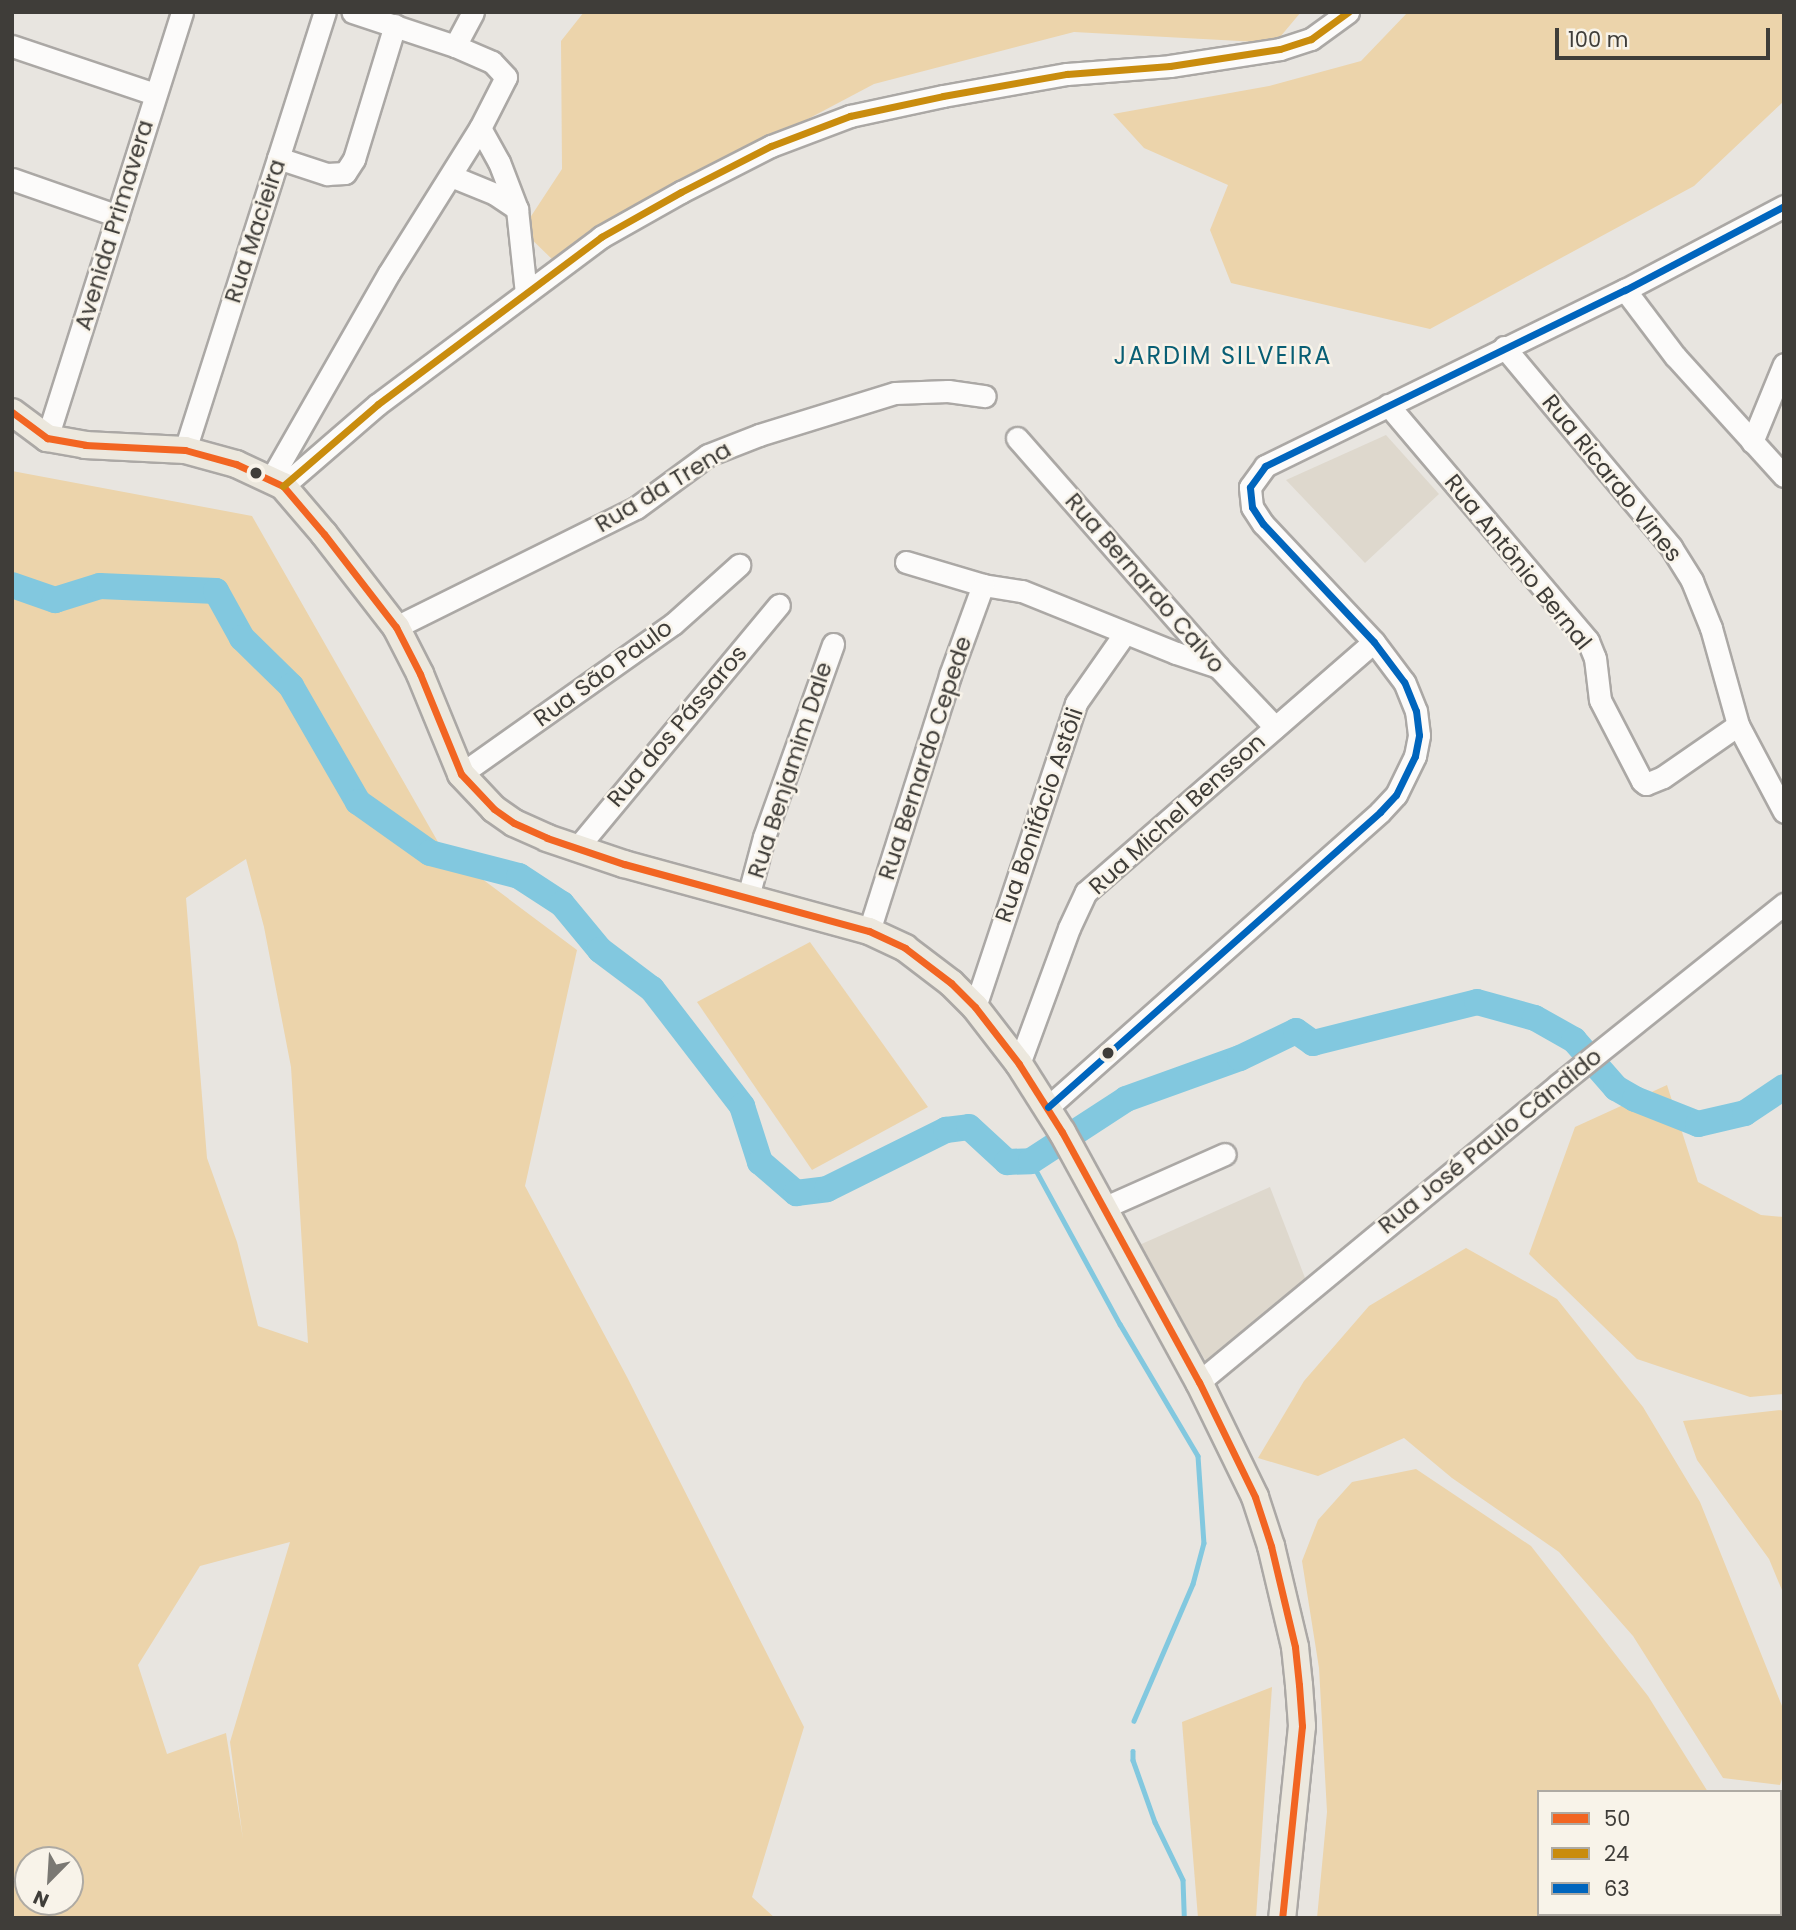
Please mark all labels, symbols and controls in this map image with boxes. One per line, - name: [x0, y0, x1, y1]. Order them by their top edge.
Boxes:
- scale bar: [1558, 14, 1773, 58]
- text: 100 m: [1568, 25, 1628, 54]
- street label: Avenida Primavera: [69, 117, 159, 333]
- street label: Rua Macieira: [219, 156, 291, 306]
- district label: JARDIM SILVEIRA: [1115, 342, 1331, 370]
- street label: Rua Ricardo Vines: [1536, 389, 1688, 567]
- street label: Rua da Trena: [590, 436, 736, 538]
- unlabelled marker: [249, 466, 263, 480]
- street label: Rua Antônio Bernal: [1439, 469, 1597, 655]
- street label: Rua Bernardo Calvo: [1059, 487, 1231, 679]
- street label: Rua São Paulo: [528, 614, 678, 732]
- street label: Rua Bernardo Cepede: [873, 633, 977, 883]
- street label: Rua dos Pássaros: [601, 640, 753, 812]
- street label: Rua Benjamim Dale: [742, 658, 838, 882]
- street label: Rua Bonifácio Astôli: [989, 704, 1089, 926]
- street label: Rua Michel Bensson: [1083, 728, 1271, 900]
- street label: Rua José Paulo Cândido: [1373, 1042, 1607, 1240]
- unlabelled marker: [1101, 1046, 1115, 1060]
- legend: [1537, 1790, 1782, 1916]
- text: 50: [1604, 1804, 1630, 1833]
- text: 24: [1604, 1839, 1629, 1868]
- north arrow: [14, 1846, 84, 1916]
- text: 63: [1604, 1874, 1630, 1903]
- text: N: [29, 1884, 53, 1914]

